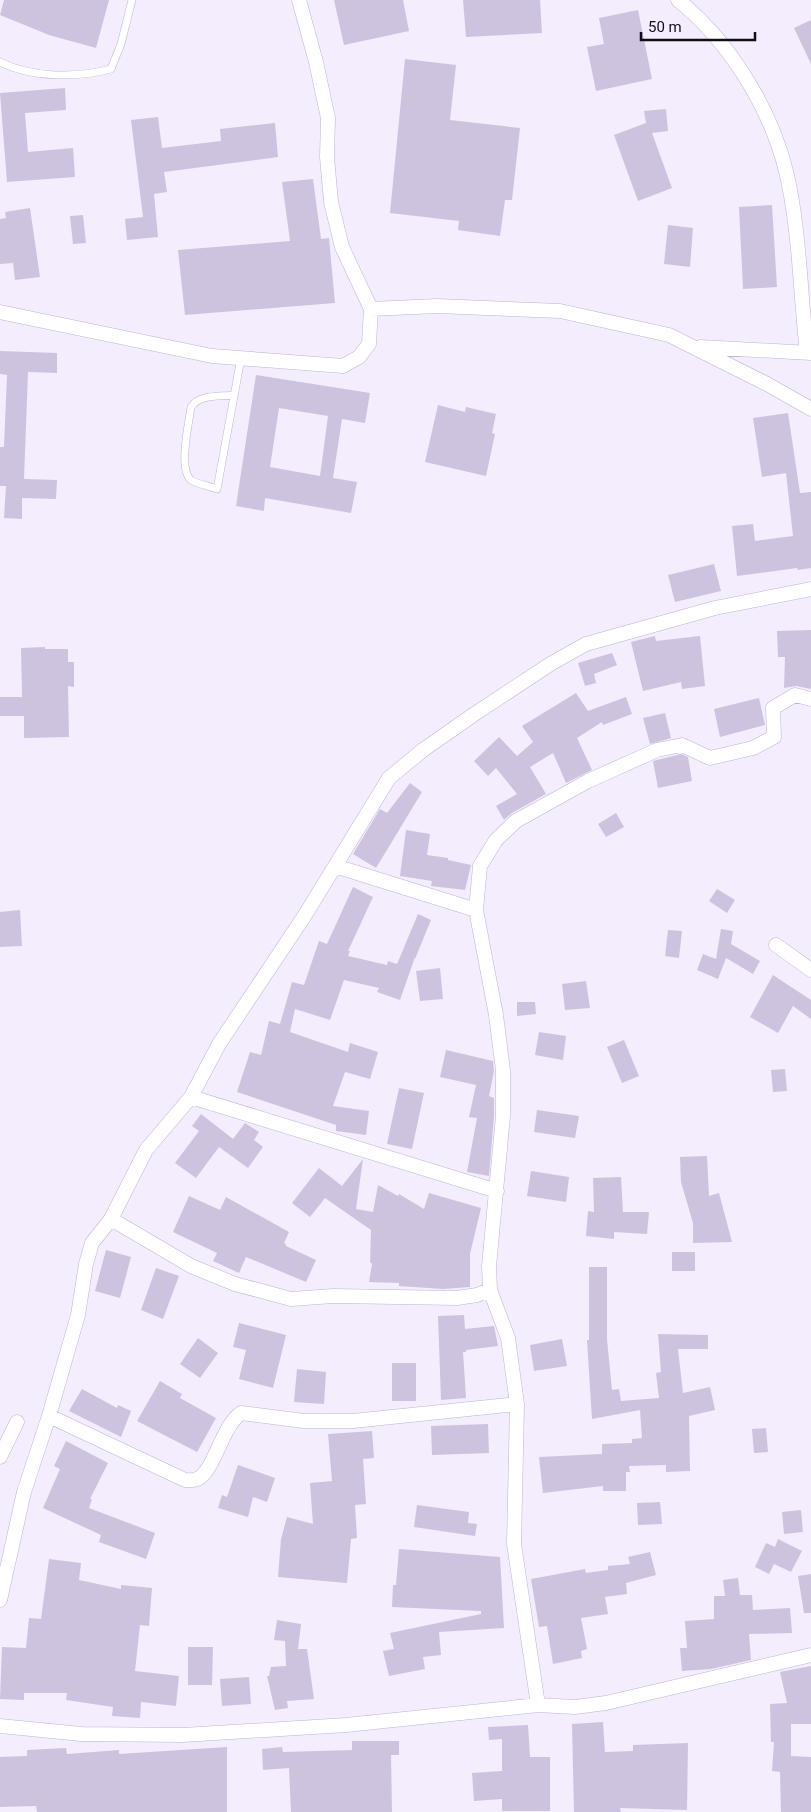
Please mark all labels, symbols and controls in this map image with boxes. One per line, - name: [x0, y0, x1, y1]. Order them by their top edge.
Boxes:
- scale bar: [641, 10, 755, 42]
- text: 50 m: [648, 18, 682, 36]

